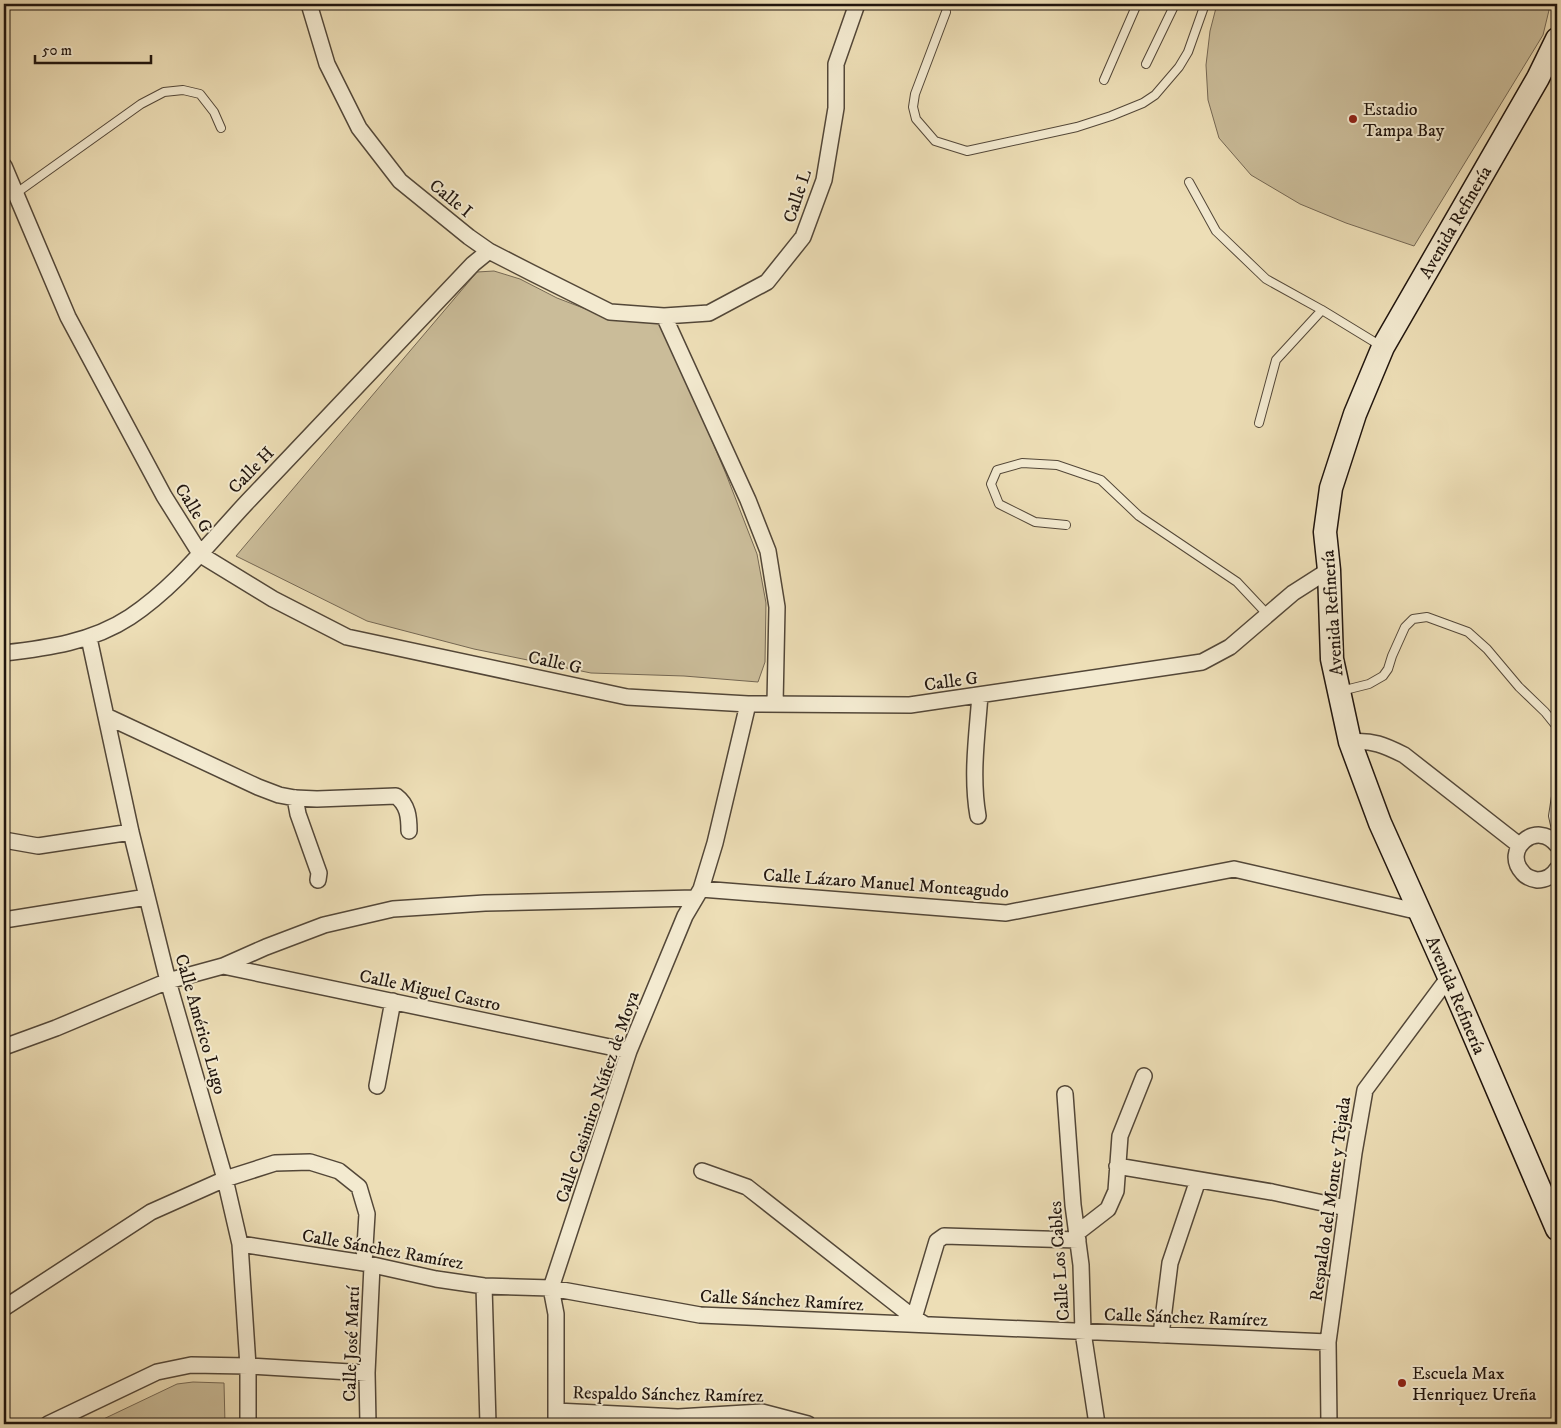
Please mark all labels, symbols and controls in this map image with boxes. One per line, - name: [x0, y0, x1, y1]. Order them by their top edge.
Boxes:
- scale bar: [35, 32, 151, 64]
- text: 50 m: [42, 41, 72, 60]
- place label: Estadio Tampa Bay: [1363, 99, 1445, 142]
- marker: Estadio Tampa Bay: [1347, 113, 1359, 125]
- street label: Avenida Refinería: [1415, 162, 1497, 283]
- street label: Calle L: [779, 167, 817, 226]
- street label: Calle I: [424, 175, 476, 223]
- street label: Calle H: [224, 443, 279, 499]
- street label: Calle G: [169, 480, 217, 538]
- street label: Avenida Refinería: [1318, 549, 1348, 677]
- street label: Calle G: [526, 647, 584, 679]
- street label: Calle G: [923, 667, 980, 697]
- street label: Calle Lázaro Manuel Monteagudo: [762, 864, 1010, 904]
- street label: Avenida Refinería: [1420, 933, 1490, 1058]
- street label: Calle Américo Lugo: [169, 952, 231, 1097]
- street label: Calle Miguel Castro: [357, 965, 503, 1017]
- street label: Calle Casimiro Núñez de Moya: [551, 988, 645, 1206]
- street label: Respaldo del Monte y Tejada: [1306, 1095, 1356, 1303]
- street label: Calle Los Cables: [1045, 1200, 1075, 1322]
- street label: Calle Sánchez Ramírez: [300, 1225, 466, 1275]
- street label: Calle José Martí: [339, 1284, 365, 1402]
- street label: Calle Sánchez Ramírez: [699, 1286, 865, 1316]
- street label: Calle Sánchez Ramírez: [1104, 1304, 1269, 1332]
- place label: Escuela Max Henriquez Ureña: [1412, 1363, 1537, 1406]
- marker: Escuela Max Henriquez Ureña: [1396, 1377, 1408, 1389]
- street label: Respaldo Sánchez Ramírez: [572, 1382, 764, 1408]

